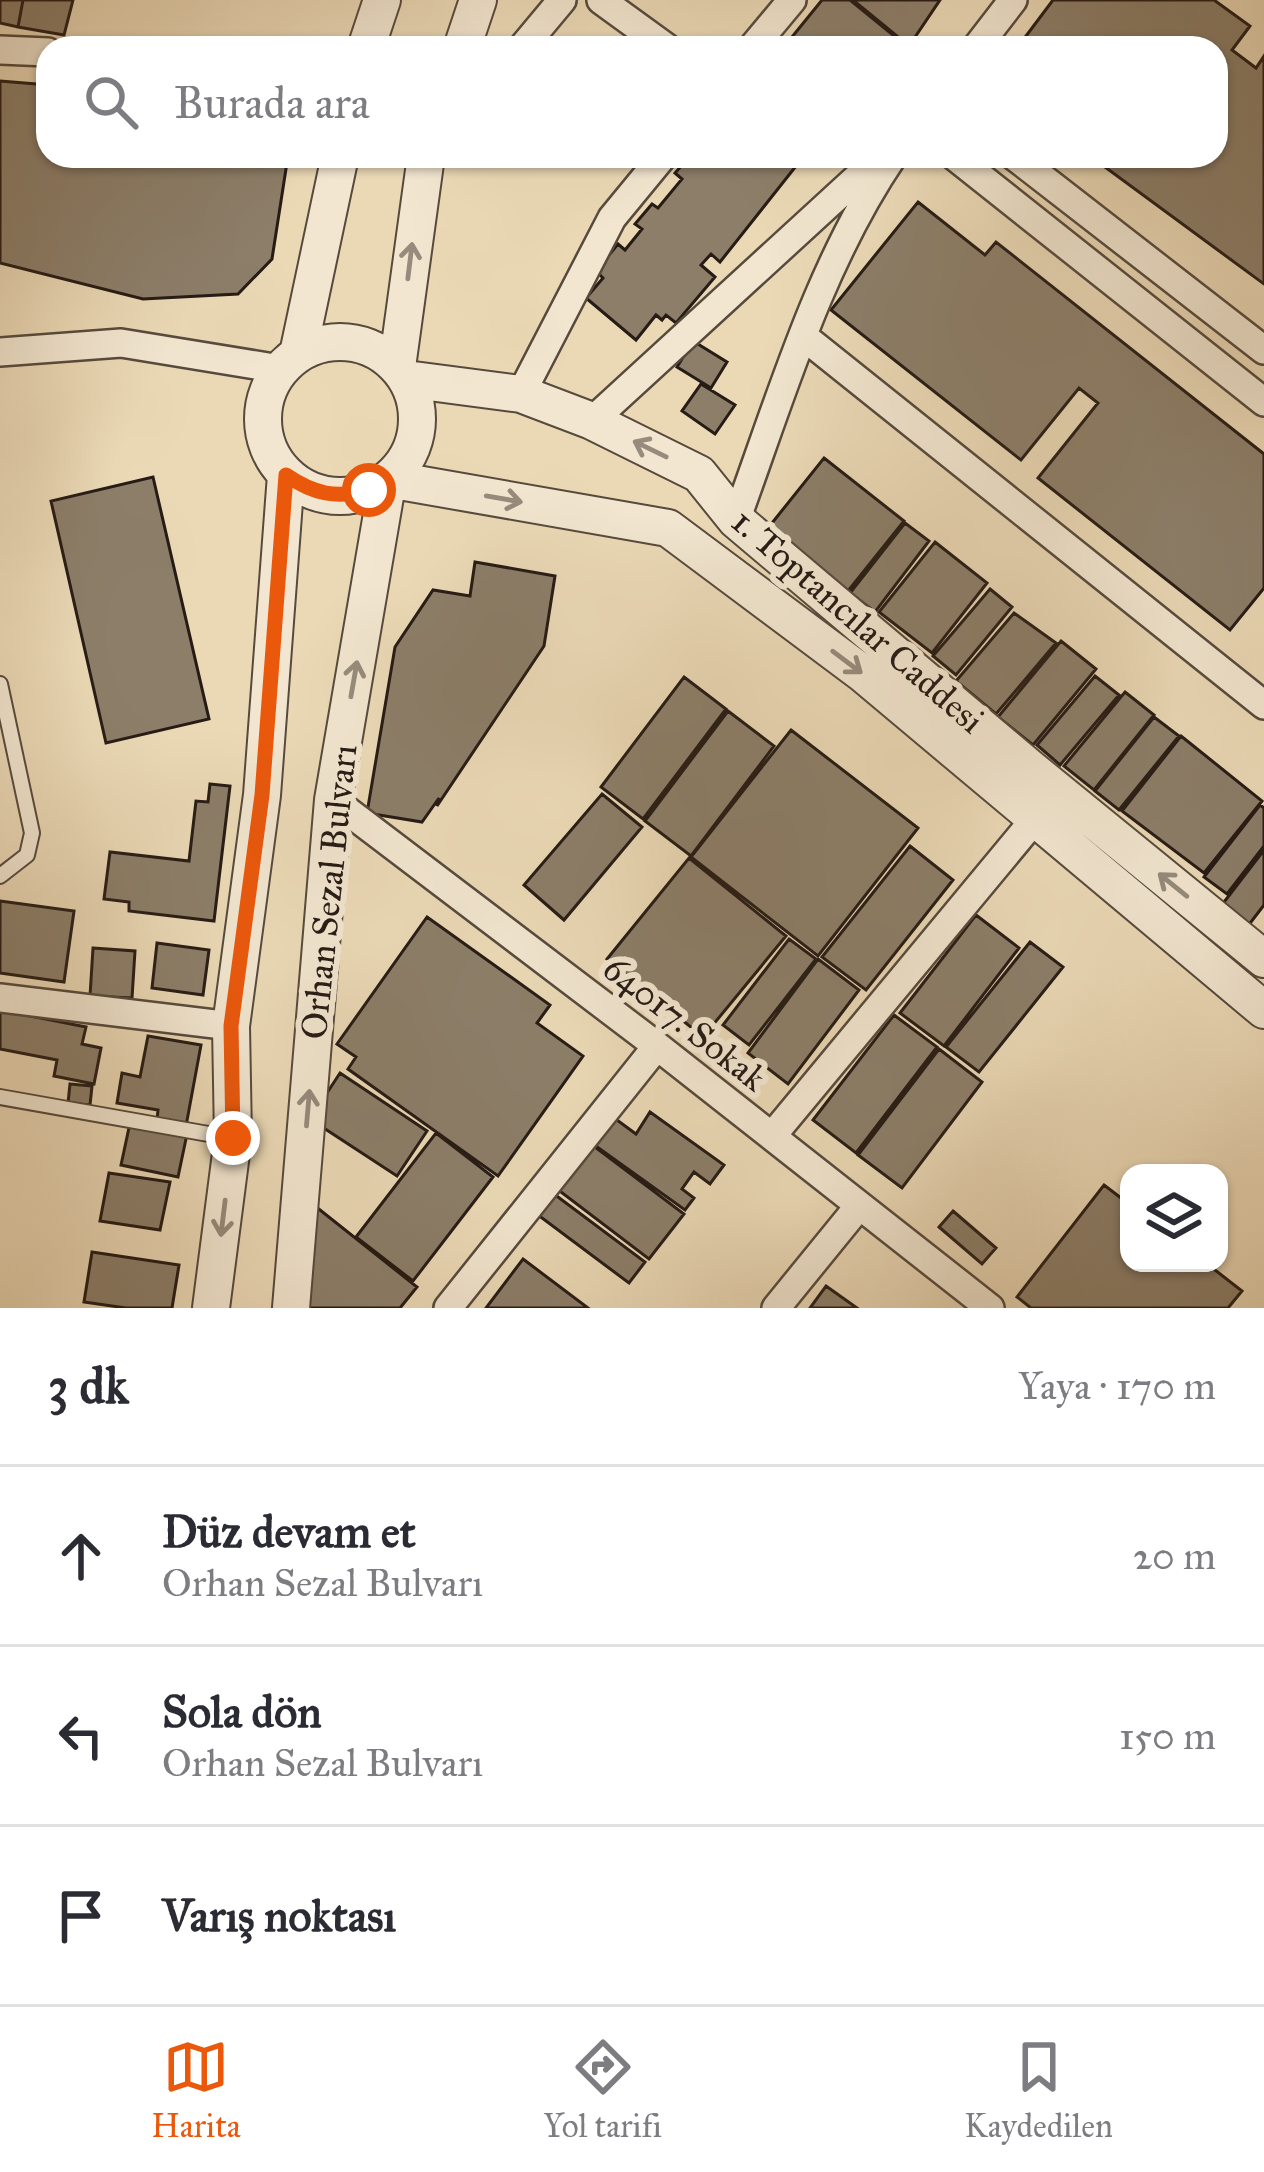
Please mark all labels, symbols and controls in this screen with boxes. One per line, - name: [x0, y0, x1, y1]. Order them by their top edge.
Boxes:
- search box: [36, 36, 1228, 168]
- icon: search: [78, 69, 144, 135]
- text: Burada ara: [174, 75, 370, 130]
- one-way arrow: [399, 242, 422, 281]
- one-way arrow: [633, 437, 668, 460]
- route start: [342, 463, 396, 517]
- one-way arrow: [483, 489, 522, 512]
- street label: 1. Toptancılar Caddesi: [723, 499, 993, 743]
- one-way arrow: [830, 648, 862, 674]
- one-way arrow: [343, 660, 366, 699]
- street label: Orhan Sezal Bulvarı: [292, 742, 366, 1042]
- one-way arrow: [1158, 873, 1190, 899]
- street label: 64017. Sokak: [595, 946, 776, 1101]
- one-way arrow: [296, 1089, 319, 1128]
- route end: [206, 1111, 260, 1165]
- map controls: [1120, 1164, 1228, 1272]
- button: layers: [1120, 1164, 1228, 1272]
- one-way arrow: [211, 1198, 233, 1237]
- text: 3 dk: [48, 1355, 129, 1417]
- text: Yaya · 170 m: [1018, 1362, 1216, 1410]
- text: Düz devam et: [162, 1504, 416, 1559]
- icon: ahead: [48, 1523, 114, 1589]
- text: 20 m: [1133, 1532, 1216, 1580]
- text: Orhan Sezal Bulvarı: [162, 1559, 483, 1607]
- text: Sola dön: [162, 1684, 322, 1739]
- icon: left: [48, 1703, 114, 1769]
- text: 150 m: [1119, 1712, 1216, 1760]
- text: Orhan Sezal Bulvarı: [162, 1739, 483, 1787]
- icon: arrive: [48, 1883, 114, 1949]
- text: Varış noktası: [162, 1888, 396, 1943]
- tab: Harita: [151, 2034, 241, 2146]
- tab: Yol tarifi: [543, 2034, 662, 2146]
- tab: Kaydedilen: [964, 2034, 1113, 2146]

